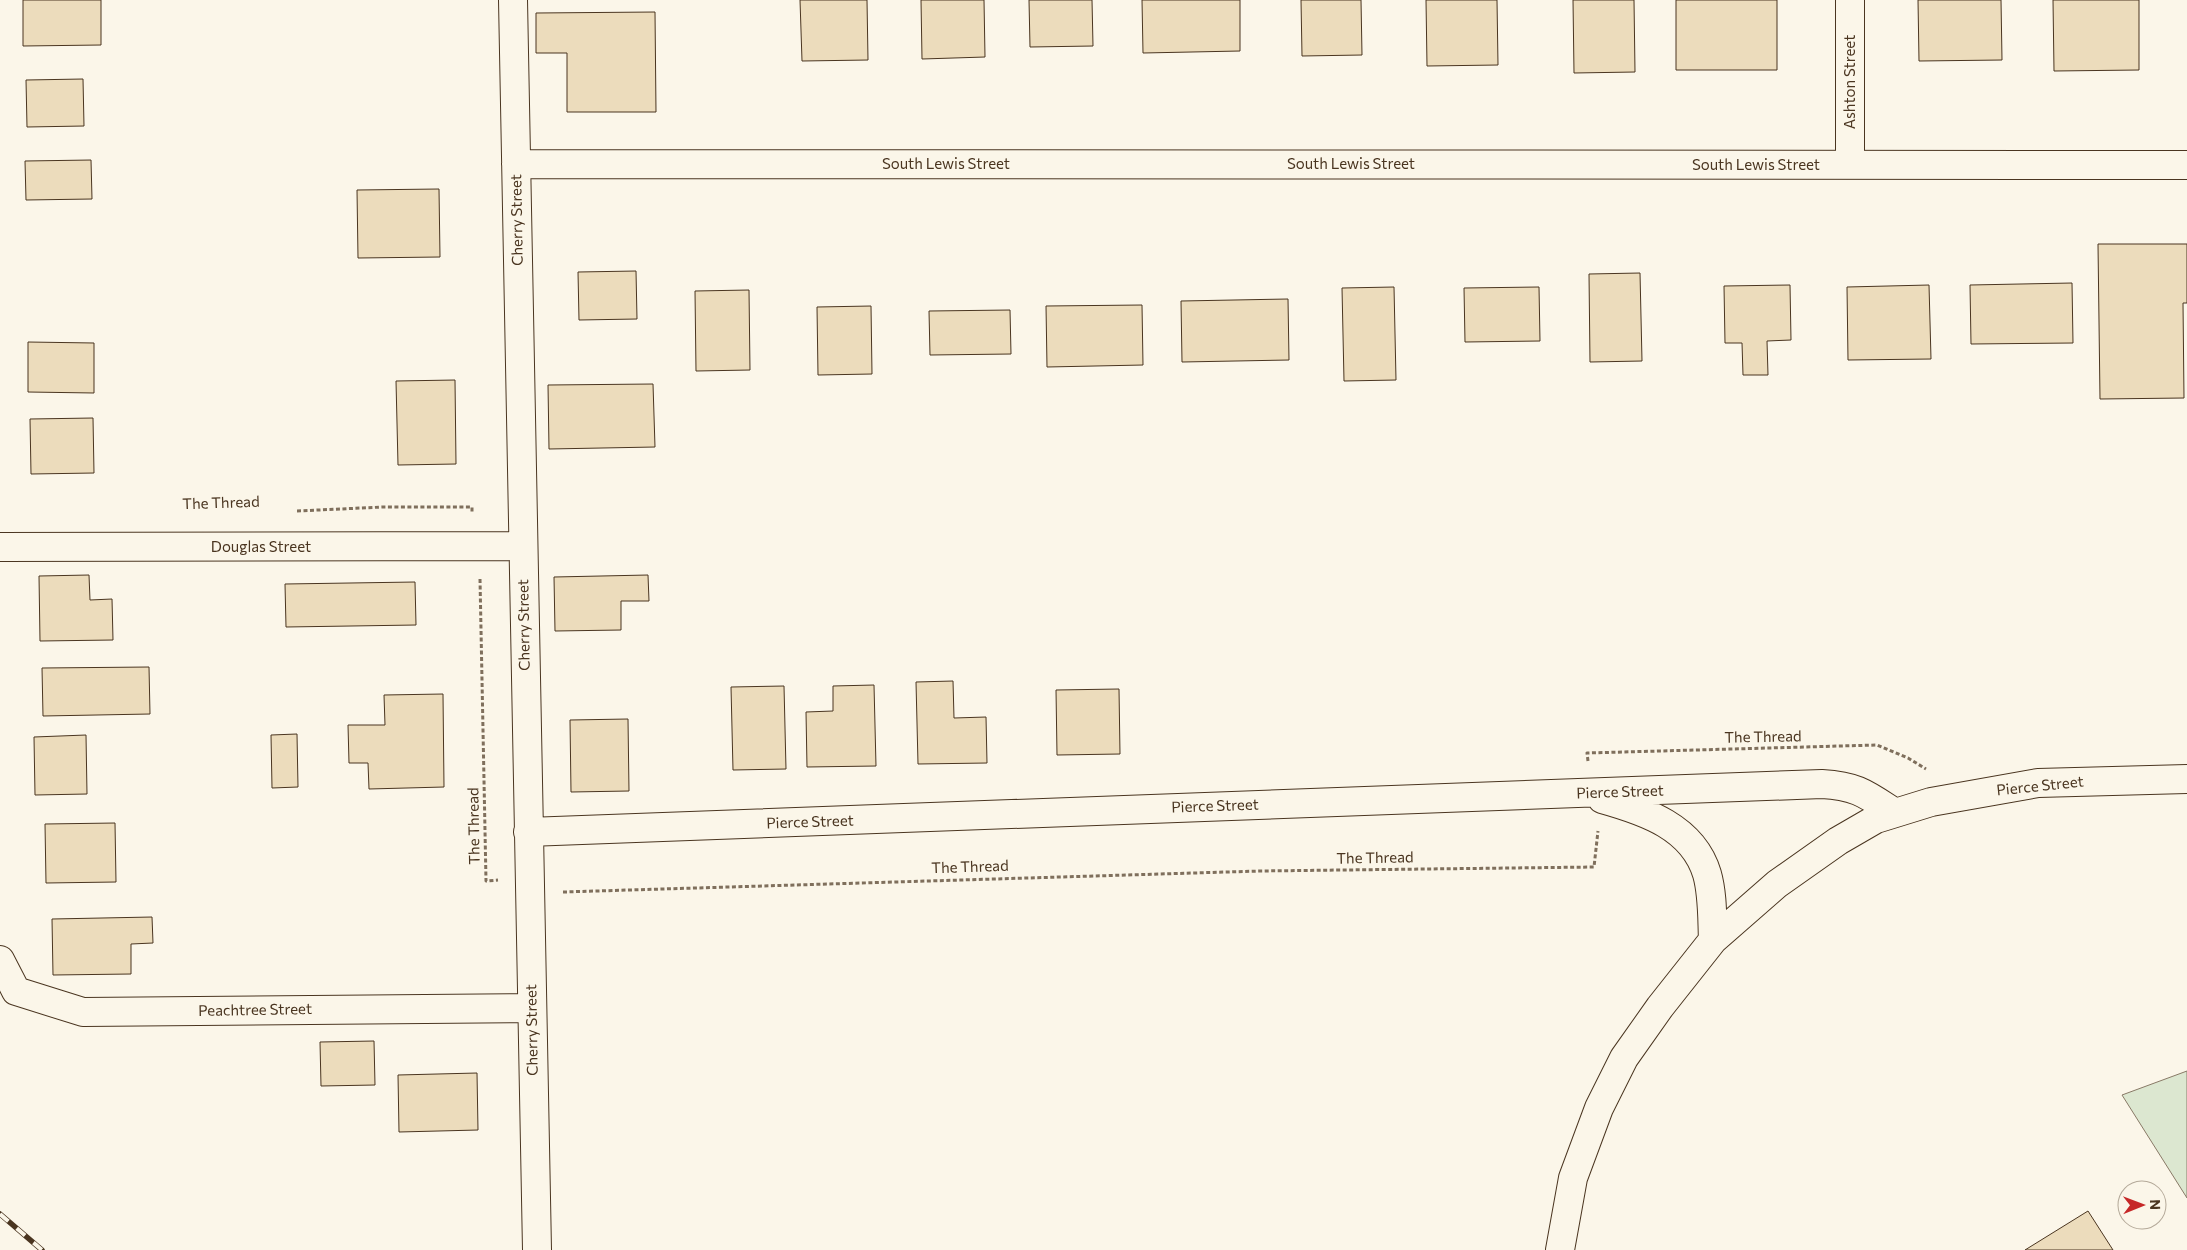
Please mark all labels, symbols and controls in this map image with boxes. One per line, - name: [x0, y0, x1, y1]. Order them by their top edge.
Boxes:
- street label: Ashton Street: [1840, 35, 1858, 129]
- street label: South Lewis Street: [882, 154, 1010, 172]
- street label: South Lewis Street: [1287, 154, 1415, 172]
- street label: South Lewis Street: [1692, 155, 1820, 173]
- street label: Cherry Street: [506, 174, 526, 266]
- street label: The Thread: [182, 492, 260, 512]
- street label: Douglas Street: [211, 537, 311, 555]
- street label: Cherry Street: [513, 579, 533, 671]
- street label: The Thread: [1724, 726, 1802, 746]
- street label: Pierce Street: [1995, 771, 2084, 799]
- street label: Pierce Street: [1576, 780, 1664, 802]
- street label: The Thread: [463, 787, 483, 865]
- street label: Pierce Street: [1171, 794, 1259, 816]
- street label: Pierce Street: [766, 810, 854, 832]
- street label: The Thread: [1336, 847, 1414, 867]
- street label: The Thread: [931, 856, 1009, 876]
- street label: Cherry Street: [521, 984, 541, 1076]
- street label: Peachtree Street: [198, 999, 312, 1019]
- north arrow: [2117, 1180, 2167, 1230]
- text: N: [2147, 1199, 2164, 1210]

